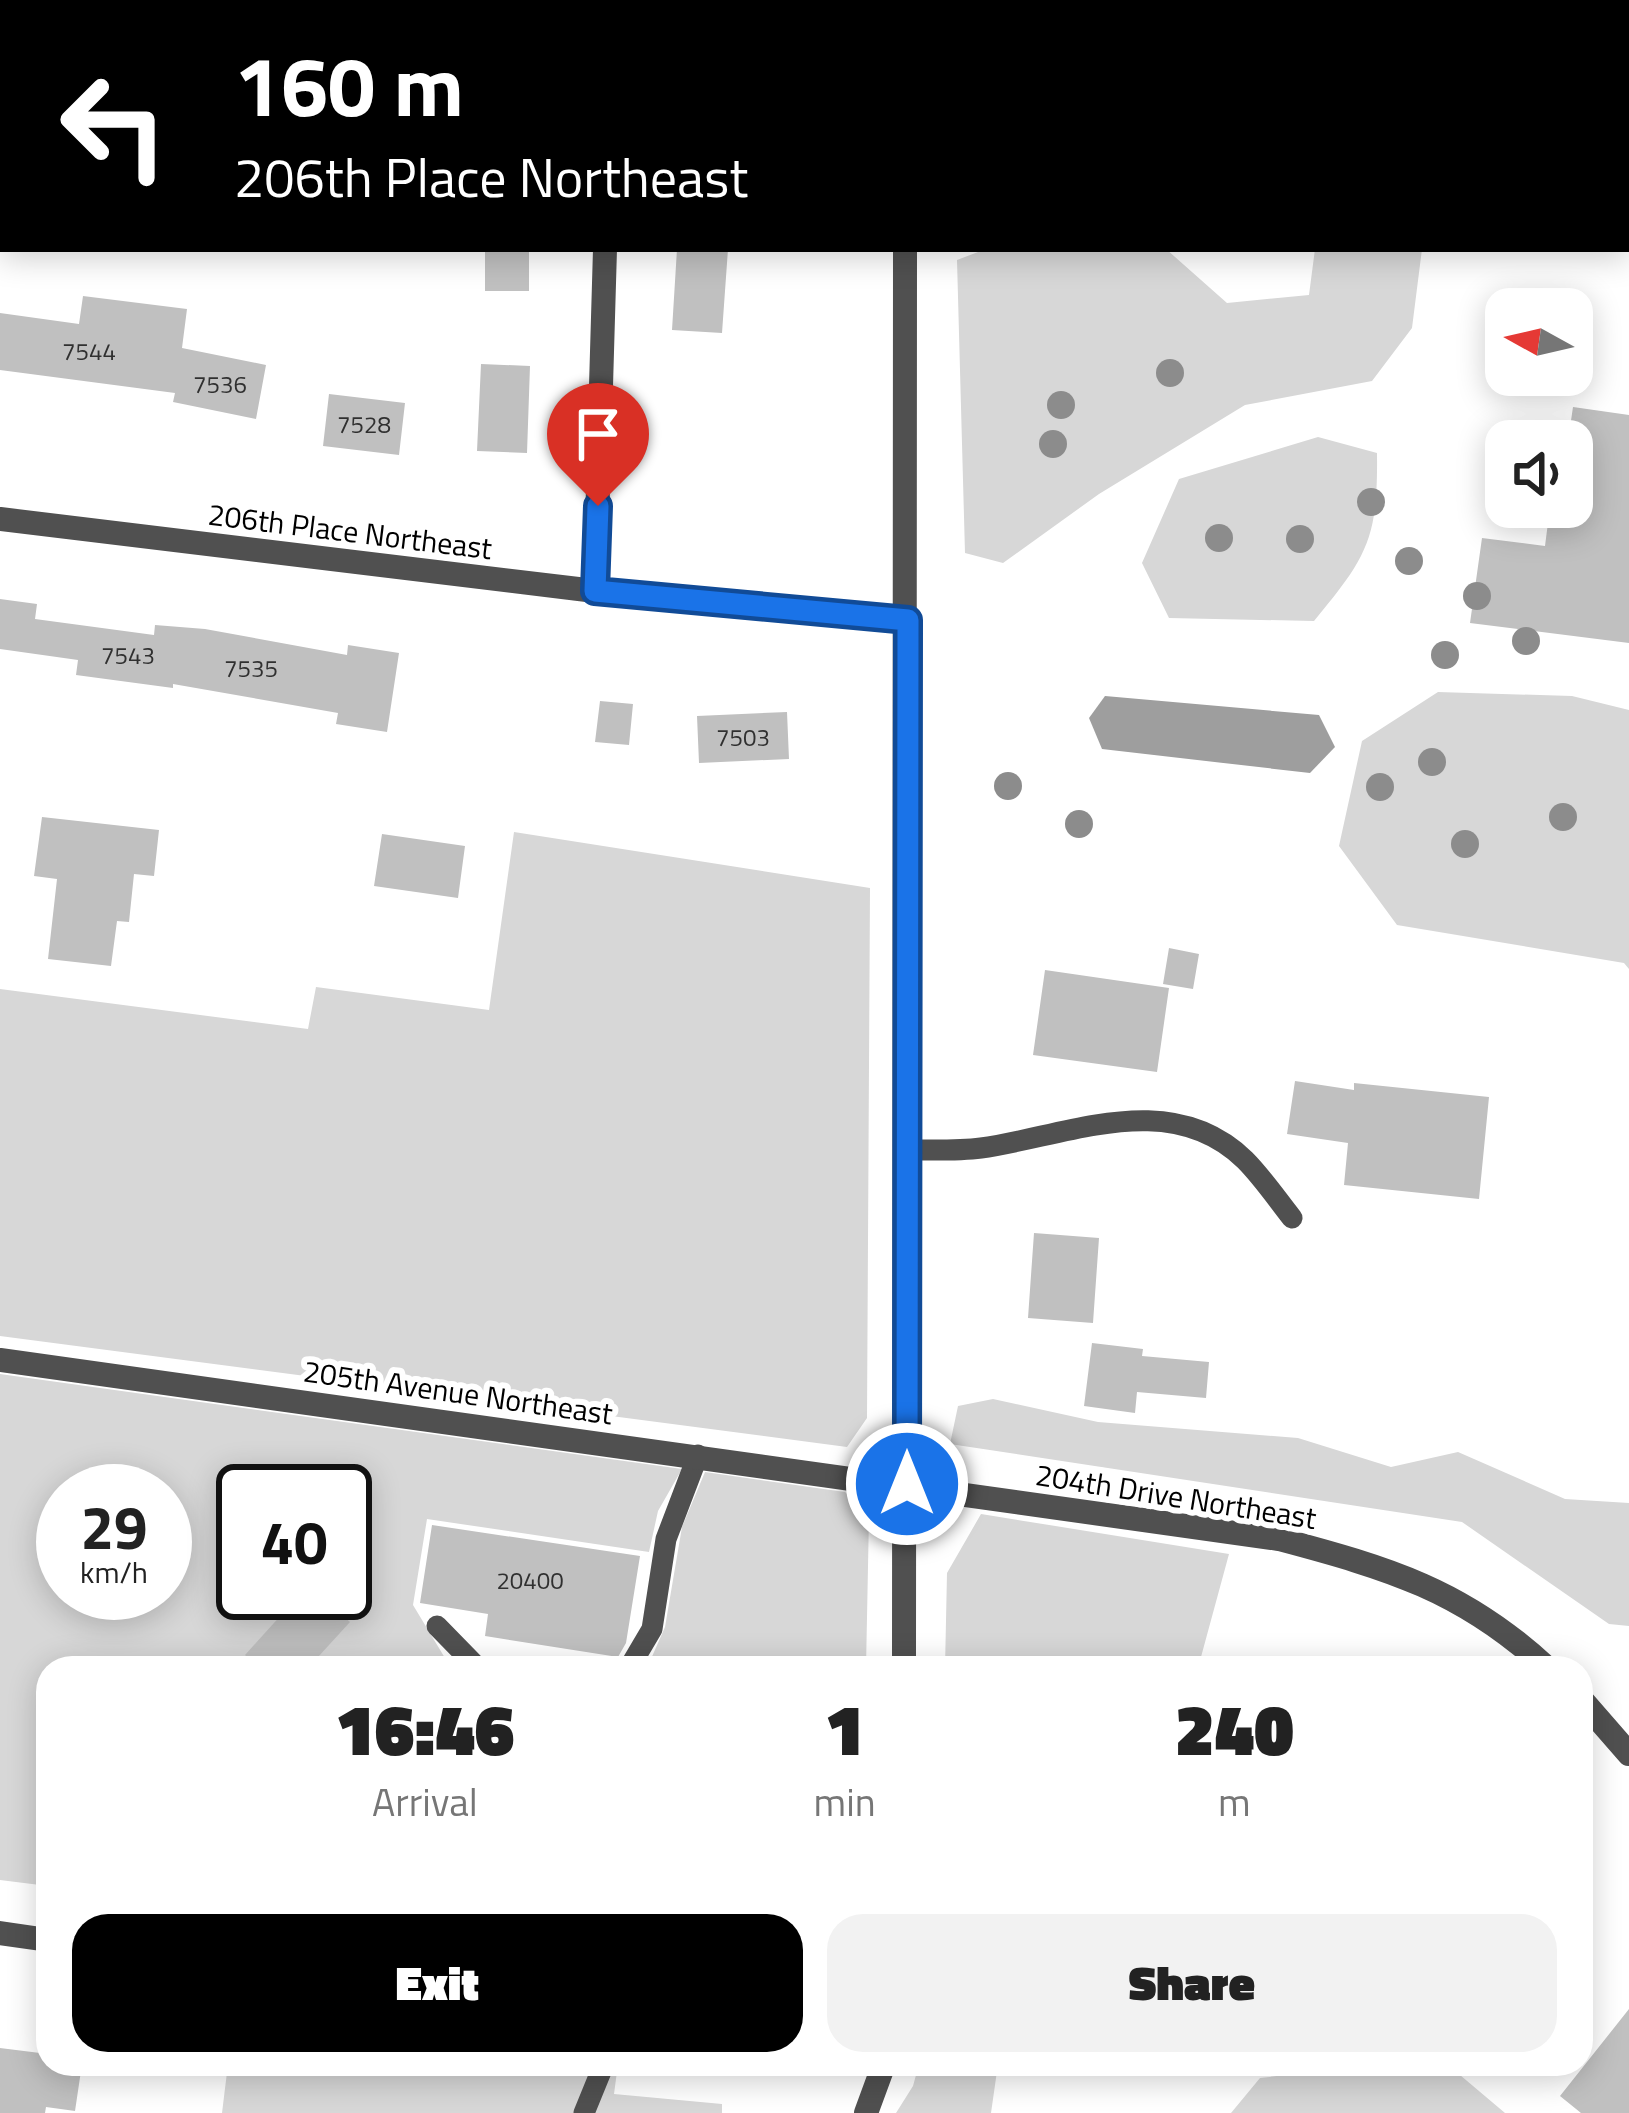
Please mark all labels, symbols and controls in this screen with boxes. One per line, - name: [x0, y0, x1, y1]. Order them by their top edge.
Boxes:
- text: 160 m: [234, 21, 464, 149]
- icon: left: [36, 48, 192, 204]
- text: 206th Place Northeast: [234, 136, 748, 218]
- north arrow: [1485, 288, 1593, 396]
- map controls: [1485, 288, 1593, 528]
- house number: 7544: [62, 333, 116, 369]
- house number: 7536: [193, 366, 247, 402]
- pin: [547, 383, 649, 506]
- icon: arrive: [565, 401, 631, 467]
- house number: 7528: [337, 406, 391, 442]
- button: sound: [1485, 420, 1593, 528]
- street label: 206th Place Northeast: [205, 491, 495, 571]
- house number: 7543: [101, 637, 155, 673]
- house number: 7535: [224, 650, 278, 686]
- house number: 7503: [716, 719, 770, 755]
- street label: 205th Avenue Northeast: [300, 1348, 616, 1437]
- position arrow: [844, 1421, 970, 1547]
- street label: 204th Drive Northeast: [1032, 1451, 1320, 1541]
- speed limit sign: 40: [216, 1464, 372, 1620]
- text: 29: [80, 1481, 148, 1572]
- text: km/h: [80, 1549, 148, 1595]
- house number: 20400: [496, 1562, 564, 1598]
- text: 16:46: [335, 1673, 514, 1783]
- text: 1: [825, 1673, 864, 1783]
- text: 240: [1175, 1673, 1294, 1783]
- text: Arrival: [372, 1772, 478, 1831]
- text: min: [814, 1772, 876, 1831]
- text: m: [1218, 1772, 1251, 1831]
- button: Exit: [72, 1914, 803, 2052]
- button: Share: [827, 1914, 1557, 2052]

